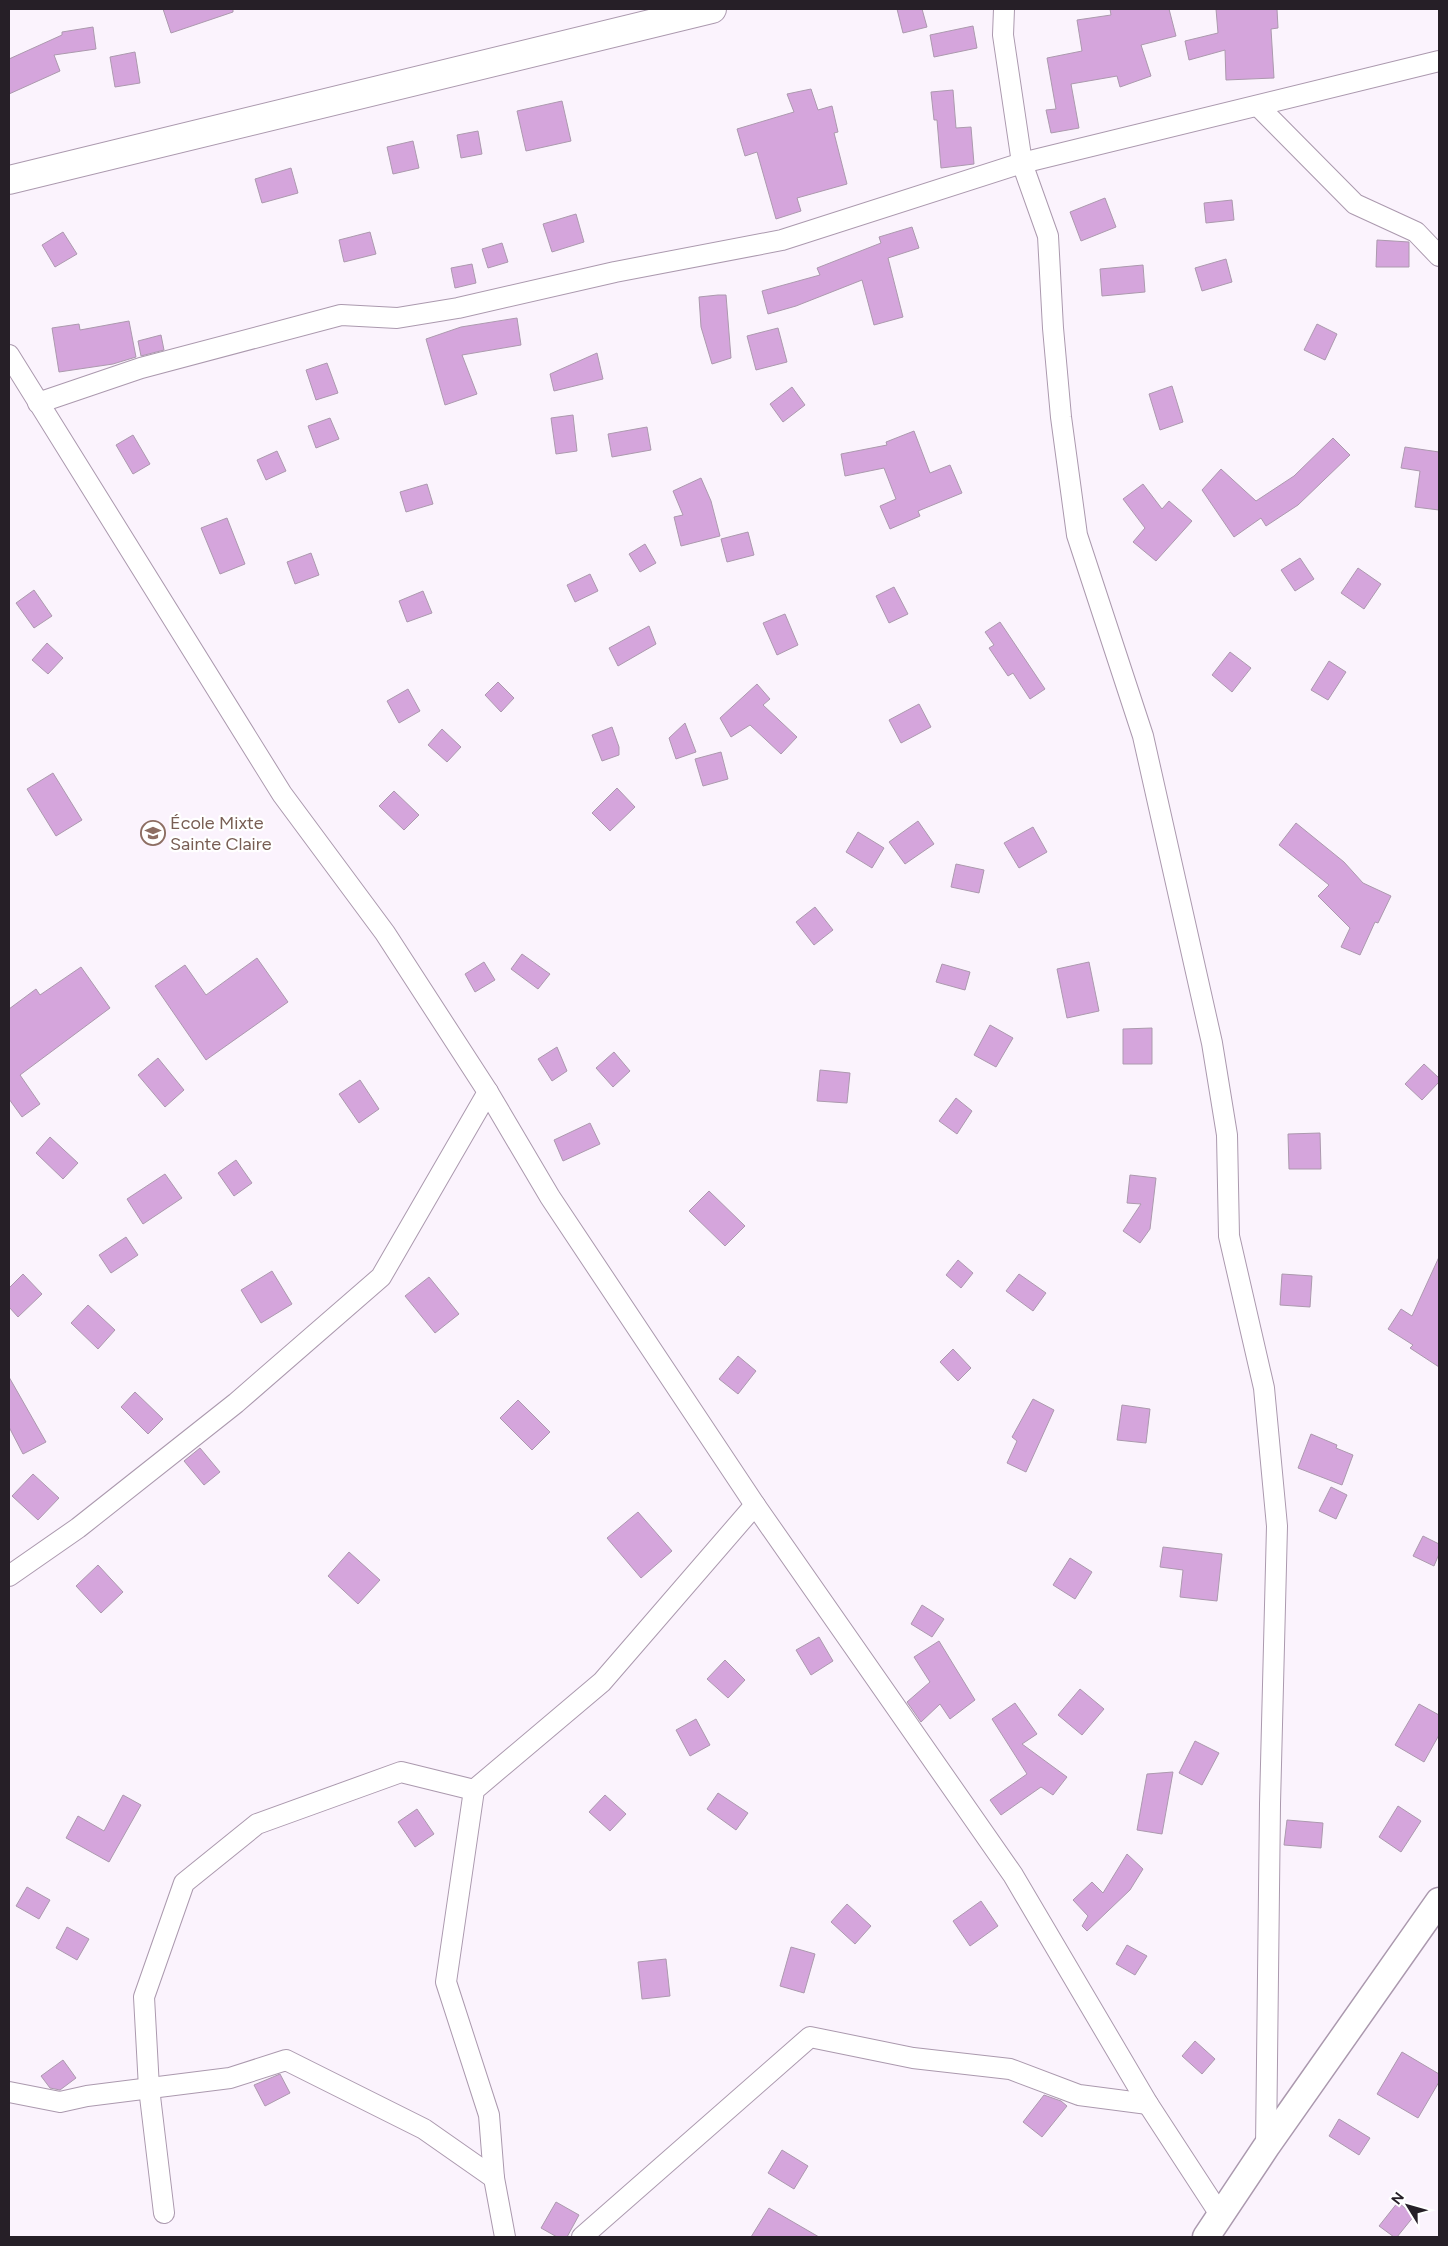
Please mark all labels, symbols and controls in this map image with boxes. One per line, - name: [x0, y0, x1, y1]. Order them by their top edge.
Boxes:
- place label: École Mixte Sainte Claire: [170, 812, 272, 855]
- school or university icon: École Mixte Sainte Claire: [140, 820, 166, 846]
- north arrow: [1383, 2181, 1433, 2231]
- text: N: [1388, 2189, 1408, 2208]

